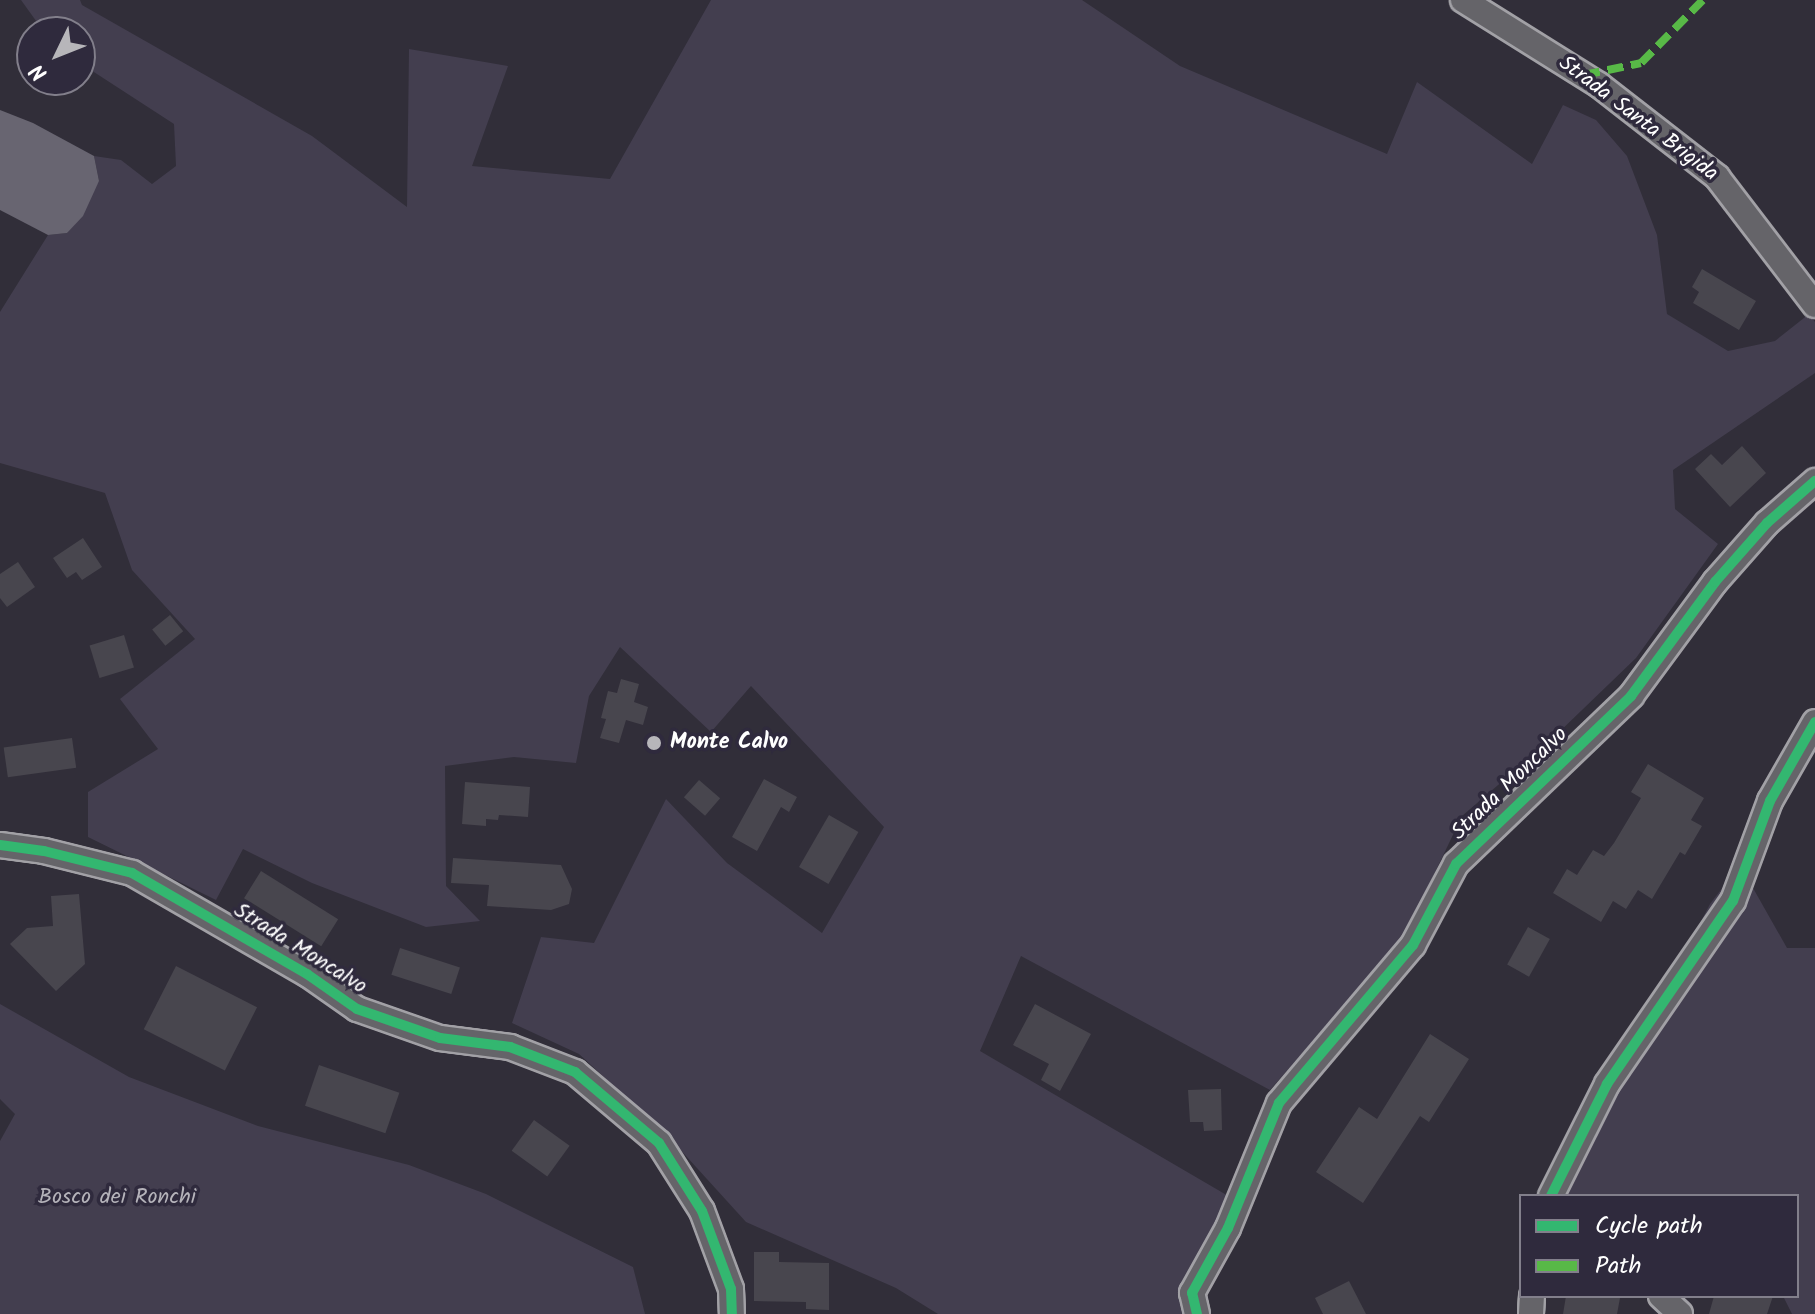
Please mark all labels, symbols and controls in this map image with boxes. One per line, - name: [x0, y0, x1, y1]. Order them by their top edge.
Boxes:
- north arrow: [16, 16, 96, 96]
- street label: Strada Santa Brigida: [1553, 50, 1723, 188]
- text: N: [22, 54, 57, 88]
- street label: Strada Moncalvo: [1446, 722, 1574, 846]
- place label: Monte Calvo: [670, 730, 788, 756]
- marker: Monte Calvo: [645, 734, 663, 752]
- street label: Strada Moncalvo: [229, 898, 371, 1000]
- park label: Bosco dei Ronchi: [38, 1185, 196, 1211]
- legend: [1519, 1194, 1799, 1298]
- text: Cycle path: [1595, 1207, 1703, 1246]
- text: Path: [1595, 1247, 1641, 1286]

